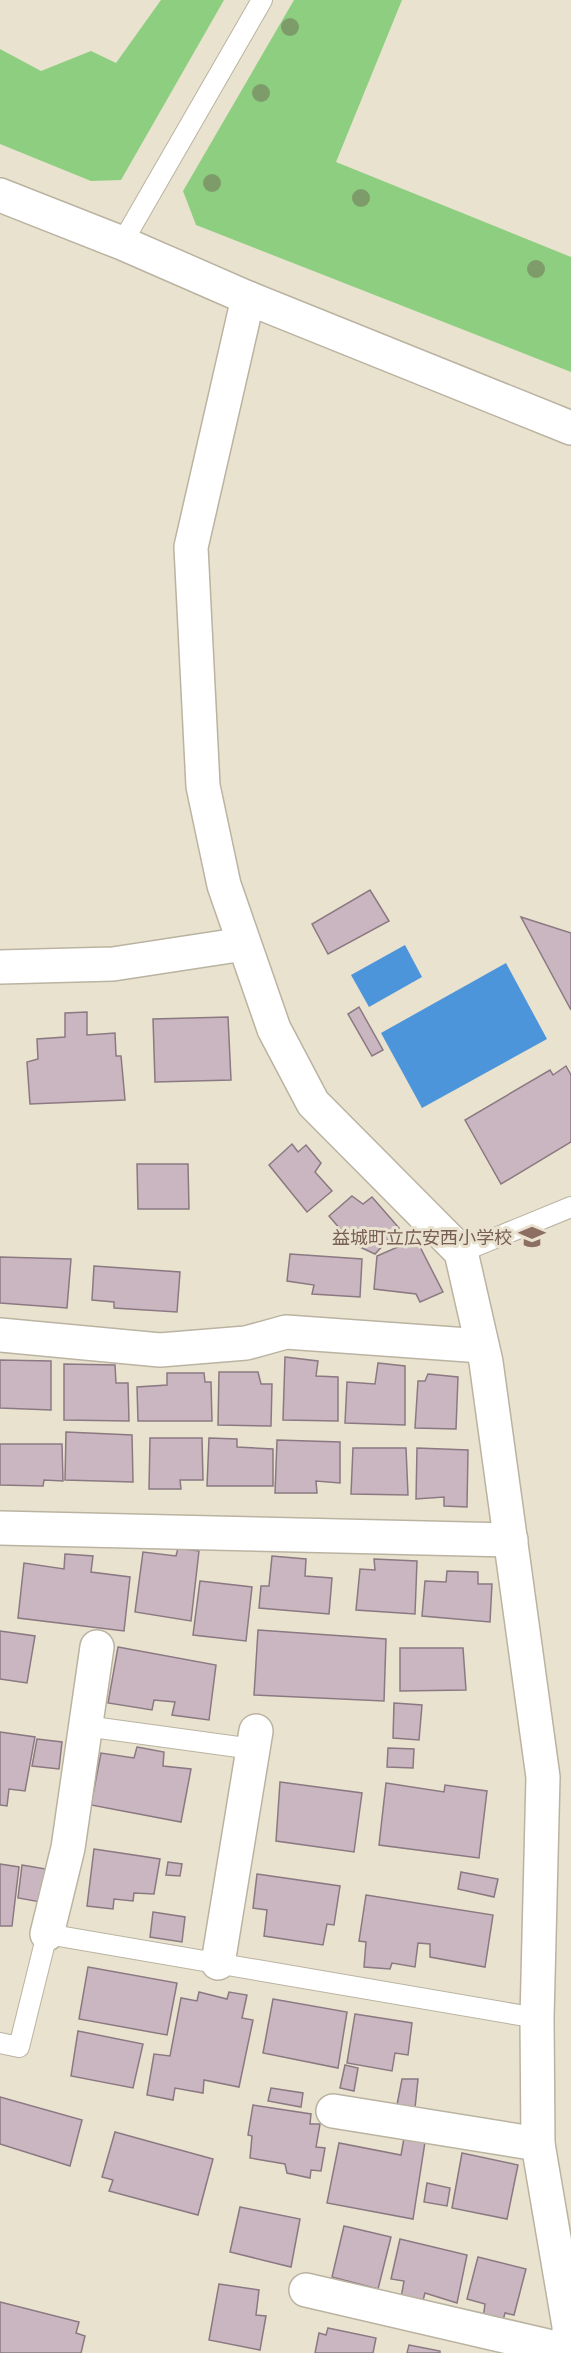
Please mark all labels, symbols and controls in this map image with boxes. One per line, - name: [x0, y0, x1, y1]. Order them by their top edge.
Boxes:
- school or university icon: 益城町立広安西小学校: [517, 1222, 547, 1252]
- place label: 益城町立広安西小学校: [332, 1226, 512, 1248]

